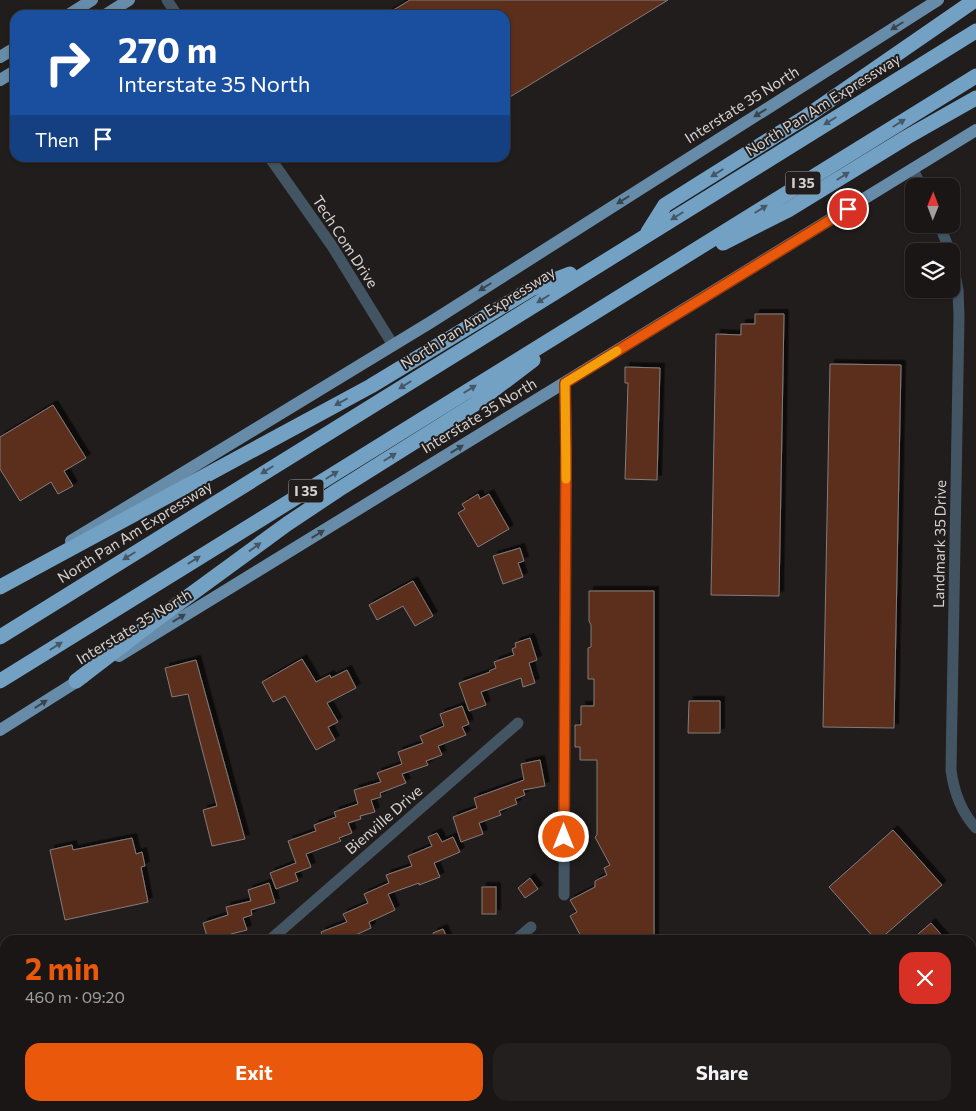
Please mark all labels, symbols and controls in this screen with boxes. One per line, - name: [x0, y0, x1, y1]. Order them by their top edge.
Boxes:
- one-way arrow: [891, 21, 904, 31]
- text: 270 m: [118, 27, 217, 70]
- icon: right: [35, 30, 100, 95]
- street label: North Pan Am Expressway: [742, 49, 903, 159]
- street label: Interstate 35 North: [681, 62, 802, 147]
- text: Interstate 35 North: [118, 70, 310, 97]
- one-way arrow: [753, 108, 767, 118]
- one-way arrow: [824, 116, 837, 125]
- one-way arrow: [893, 119, 906, 128]
- icon: arrive: [89, 125, 117, 153]
- text: Then: [35, 128, 79, 151]
- one-way arrow: [710, 168, 723, 178]
- one-way arrow: [836, 171, 850, 181]
- road number: I 35: [786, 172, 820, 194]
- north arrow: [905, 178, 960, 232]
- map controls: [905, 178, 960, 298]
- pin: [827, 188, 869, 230]
- street label: Tech Com Drive: [309, 192, 382, 291]
- one-way arrow: [616, 195, 629, 205]
- icon: arrive: [834, 195, 862, 223]
- one-way arrow: [755, 204, 768, 213]
- one-way arrow: [671, 211, 684, 220]
- button: layers: [905, 243, 960, 298]
- street label: North Pan Am Expressway: [397, 262, 558, 372]
- one-way arrow: [479, 282, 492, 292]
- one-way arrow: [537, 294, 550, 303]
- street label: Interstate 35 North: [418, 374, 539, 457]
- one-way arrow: [399, 380, 412, 389]
- one-way arrow: [464, 384, 477, 393]
- one-way arrow: [335, 397, 348, 406]
- one-way arrow: [450, 445, 463, 454]
- one-way arrow: [384, 452, 397, 461]
- one-way arrow: [261, 466, 274, 475]
- one-way arrow: [326, 470, 339, 479]
- street label: North Pan Am Expressway: [54, 476, 215, 586]
- road number: I 35: [288, 480, 324, 502]
- street label: Landmark 35 Drive: [929, 480, 949, 608]
- one-way arrow: [312, 529, 325, 538]
- one-way arrow: [248, 542, 262, 552]
- one-way arrow: [123, 552, 136, 561]
- one-way arrow: [188, 556, 201, 565]
- street label: Interstate 35 North: [73, 585, 194, 668]
- one-way arrow: [173, 614, 186, 623]
- one-way arrow: [50, 641, 63, 651]
- one-way arrow: [35, 699, 48, 709]
- street label: Bienville Drive: [341, 781, 426, 858]
- position arrow: [537, 810, 589, 862]
- text: 2 min: [25, 949, 100, 986]
- button: close: [899, 952, 951, 1004]
- text: 460 m · 09:20: [25, 987, 125, 1006]
- button: Exit: [25, 1043, 483, 1101]
- button: Share: [493, 1043, 951, 1101]

